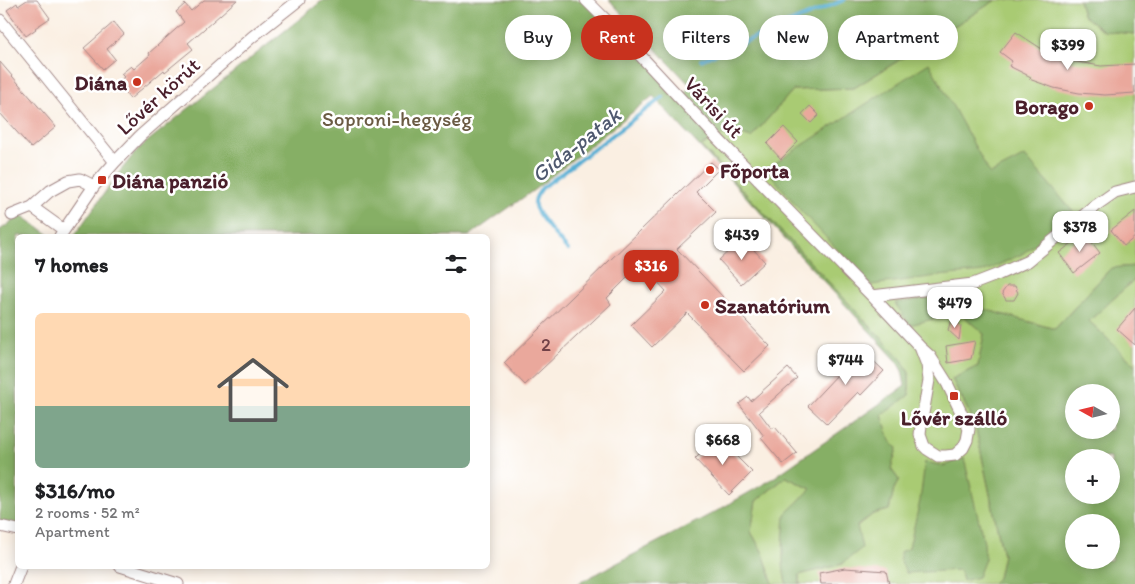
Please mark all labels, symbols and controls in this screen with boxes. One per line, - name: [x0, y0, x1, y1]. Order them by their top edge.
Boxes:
- chip: Buy: [505, 15, 571, 60]
- chip: Rent: [581, 15, 653, 60]
- chip: Filters: [663, 15, 749, 60]
- chip: New: [759, 15, 828, 60]
- chip: Apartment: [838, 15, 958, 60]
- pin: $399: [1038, 28, 1098, 71]
- text: $399: [1051, 35, 1085, 54]
- street label: Lővér körút: [111, 52, 205, 140]
- place label: Diána: [75, 70, 128, 95]
- street label: Várisi út: [679, 71, 749, 143]
- marker: Diána: [131, 76, 143, 88]
- place label: Borago: [1015, 94, 1079, 120]
- marker: Borago: [1083, 100, 1095, 112]
- water label: Gida-patak: [526, 101, 627, 188]
- park label: Soproni-hegység: [322, 106, 472, 131]
- place label: Főporta: [720, 158, 790, 184]
- marker: Főporta: [704, 164, 716, 176]
- place label: Diána panzió: [112, 168, 228, 194]
- marker: Diána panzió: [96, 174, 108, 186]
- pin: $378: [1050, 210, 1110, 253]
- text: $378: [1063, 217, 1097, 236]
- pin: $439: [712, 218, 772, 261]
- text: $439: [725, 225, 759, 244]
- icon: filters: [442, 250, 470, 278]
- pin: $316: [621, 250, 681, 292]
- text: 7 homes: [35, 252, 109, 277]
- text: $316: [635, 256, 667, 275]
- pin: $479: [925, 286, 985, 329]
- place label: Szanatórium: [715, 293, 831, 318]
- text: $479: [938, 293, 972, 312]
- marker: Szanatórium: [699, 299, 711, 311]
- house number: 2: [541, 333, 551, 356]
- pin: $744: [816, 344, 876, 386]
- icon: home: [208, 345, 298, 435]
- text: $744: [828, 350, 864, 369]
- north arrow: [1065, 384, 1120, 439]
- map controls: [1065, 384, 1120, 569]
- marker: Lővér szálló: [948, 390, 960, 402]
- place label: Lővér szálló: [901, 405, 1008, 430]
- pin: $668: [693, 424, 753, 466]
- text: $668: [706, 430, 740, 449]
- button: +: [1065, 449, 1120, 504]
- text: $316/mo: [35, 478, 115, 503]
- text: 2 rooms · 52 m²: [35, 503, 140, 522]
- button: −: [1065, 514, 1120, 569]
- text: Apartment: [35, 522, 110, 541]

